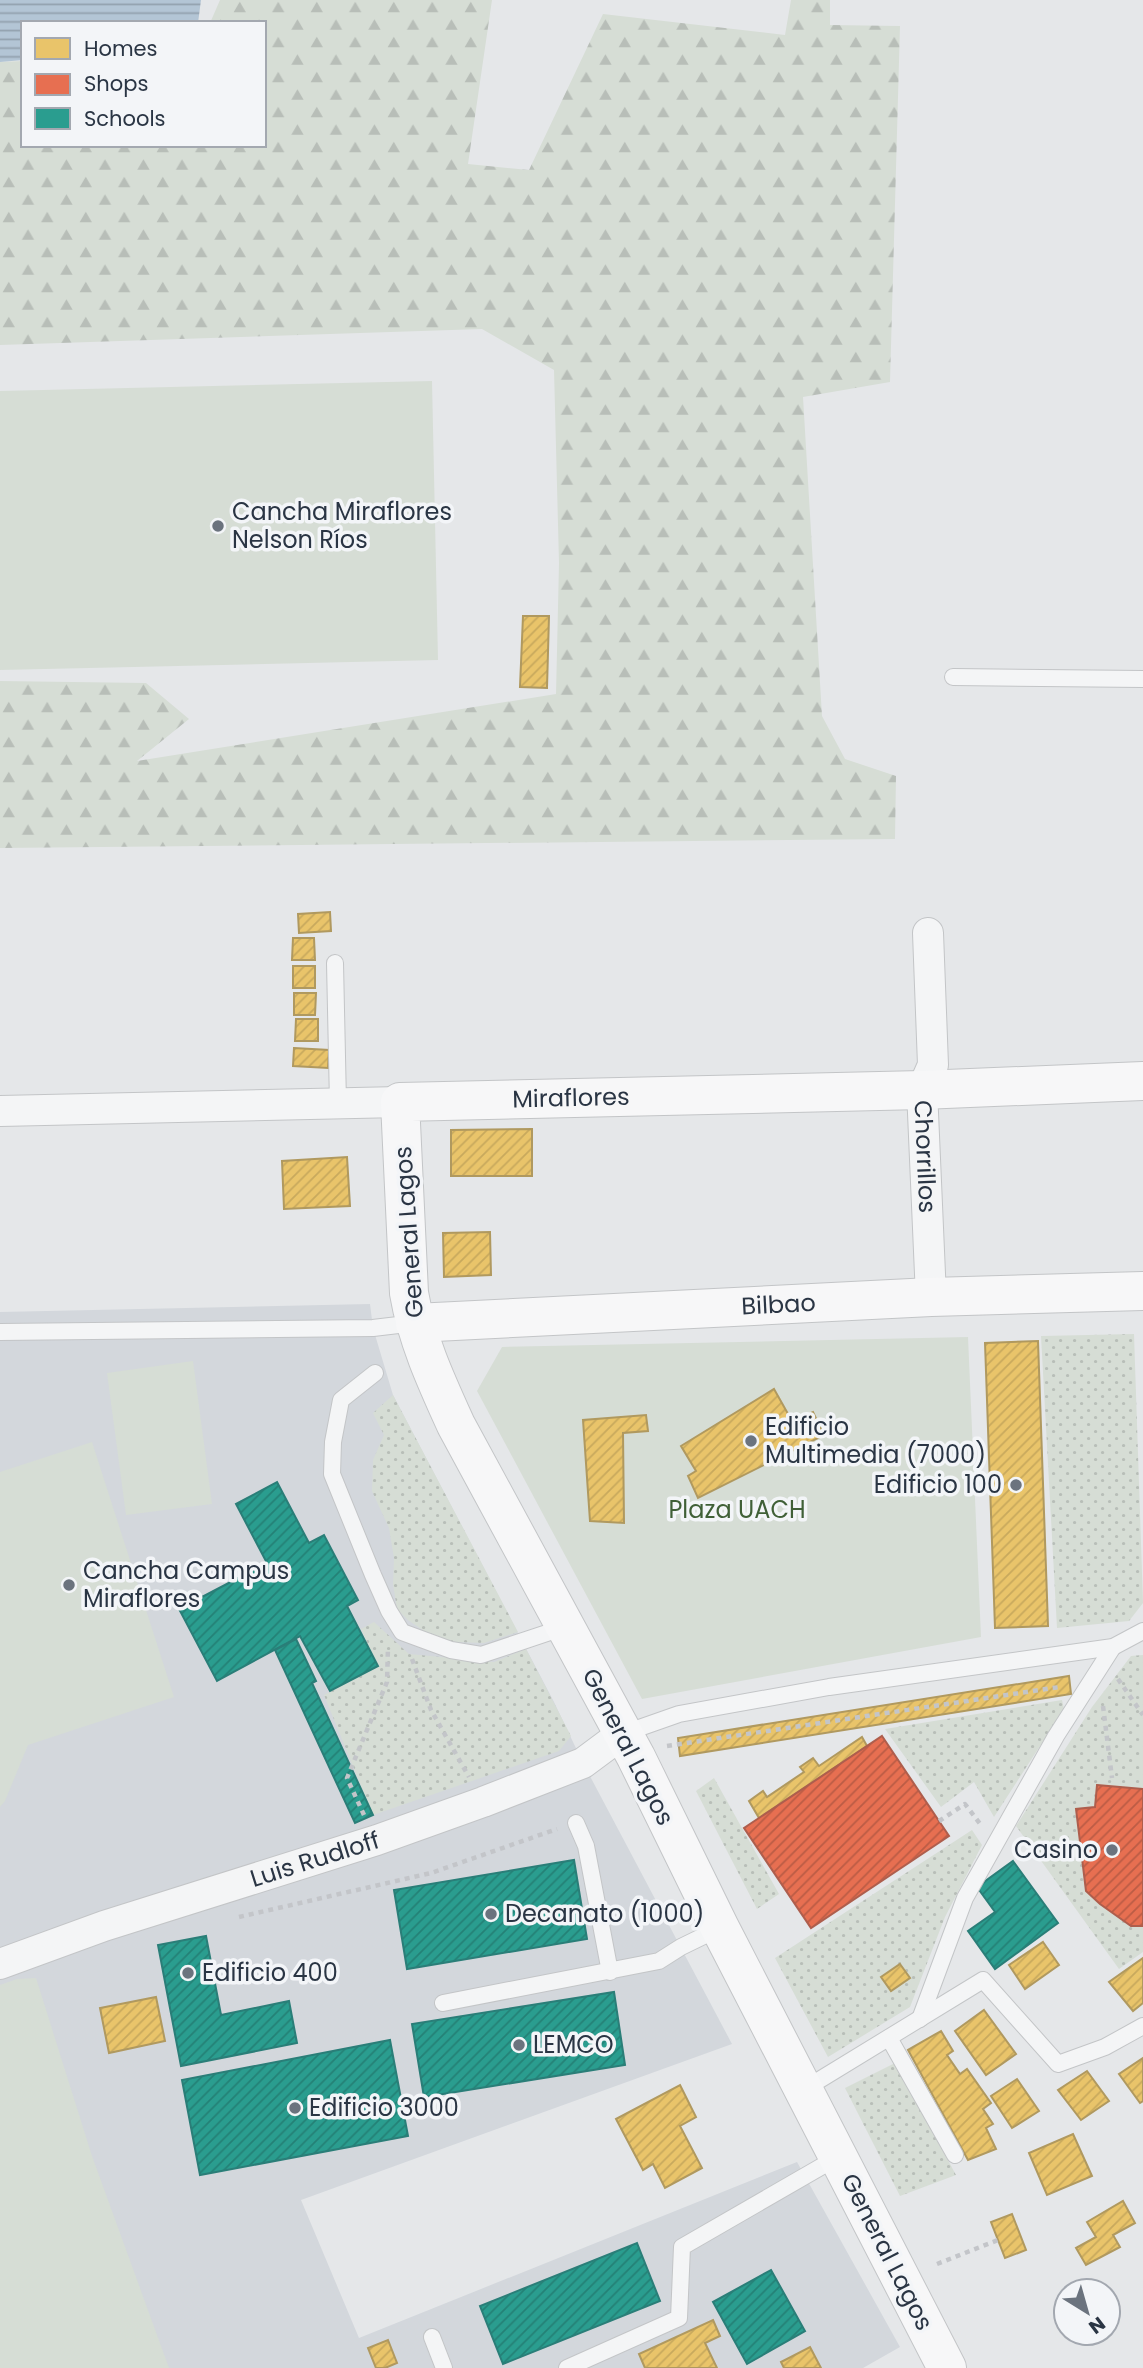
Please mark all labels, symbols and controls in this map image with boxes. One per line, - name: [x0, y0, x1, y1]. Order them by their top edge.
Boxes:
- legend: [21, 21, 266, 147]
- text: Homes: [84, 34, 158, 63]
- text: Shops: [84, 69, 148, 98]
- text: Schools: [84, 104, 166, 133]
- place label: Cancha Miraflores Nelson Ríos: [232, 495, 452, 556]
- marker: Cancha Miraflores Nelson Ríos: [210, 518, 226, 534]
- street label: Miraflores: [512, 1080, 630, 1115]
- street label: Chorrillos: [906, 1099, 944, 1214]
- street label: General Lagos: [386, 1145, 431, 1319]
- street label: Bilbao: [741, 1286, 816, 1323]
- place label: Edificio Multimedia (7000): [765, 1410, 986, 1471]
- marker: Edificio Multimedia (7000): [743, 1433, 759, 1449]
- place label: Edificio 100: [874, 1468, 1002, 1501]
- marker: Edificio 100: [1008, 1477, 1024, 1493]
- park label: Plaza UACH: [668, 1493, 806, 1526]
- place label: Cancha Campus Miraflores: [83, 1554, 289, 1615]
- marker: Cancha Campus Miraflores: [61, 1577, 77, 1593]
- street label: General Lagos: [575, 1663, 682, 1831]
- street label: Luis Rudloff: [246, 1823, 384, 1895]
- place label: Casino: [1014, 1833, 1098, 1866]
- marker: Casino: [1104, 1842, 1120, 1858]
- place label: Decanato (1000): [505, 1897, 704, 1930]
- marker: Decanato (1000): [483, 1906, 499, 1922]
- place label: Edificio 400: [202, 1956, 338, 1989]
- marker: Edificio 400: [180, 1965, 196, 1981]
- place label: LEMCO: [533, 2028, 614, 2061]
- marker: LEMCO: [511, 2037, 527, 2053]
- place label: Edificio 3000: [309, 2091, 459, 2124]
- marker: Edificio 3000: [287, 2100, 303, 2116]
- street label: General Lagos: [834, 2168, 941, 2336]
- north arrow: [1052, 2277, 1122, 2347]
- text: N: [1083, 2310, 1111, 2340]

